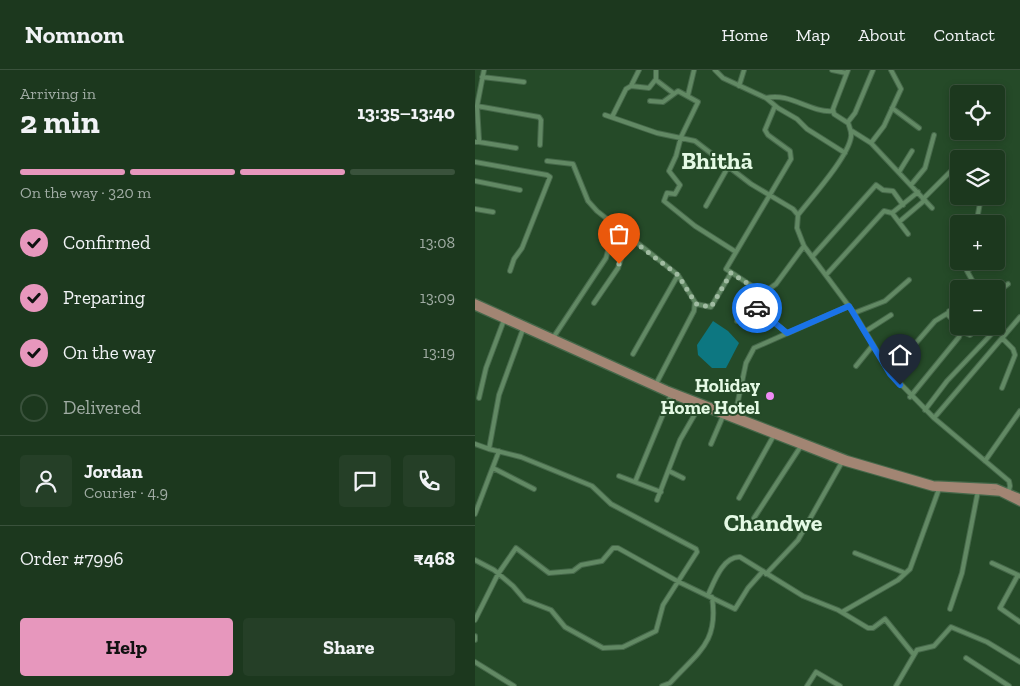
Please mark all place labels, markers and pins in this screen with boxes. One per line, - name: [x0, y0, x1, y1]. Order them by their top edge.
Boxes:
- pin: [598, 213, 640, 264]
- pin: [879, 334, 921, 385]
- place label: Holiday Home Hotel: [660, 374, 761, 419]
- marker: Holiday Home Hotel: [764, 390, 776, 402]

